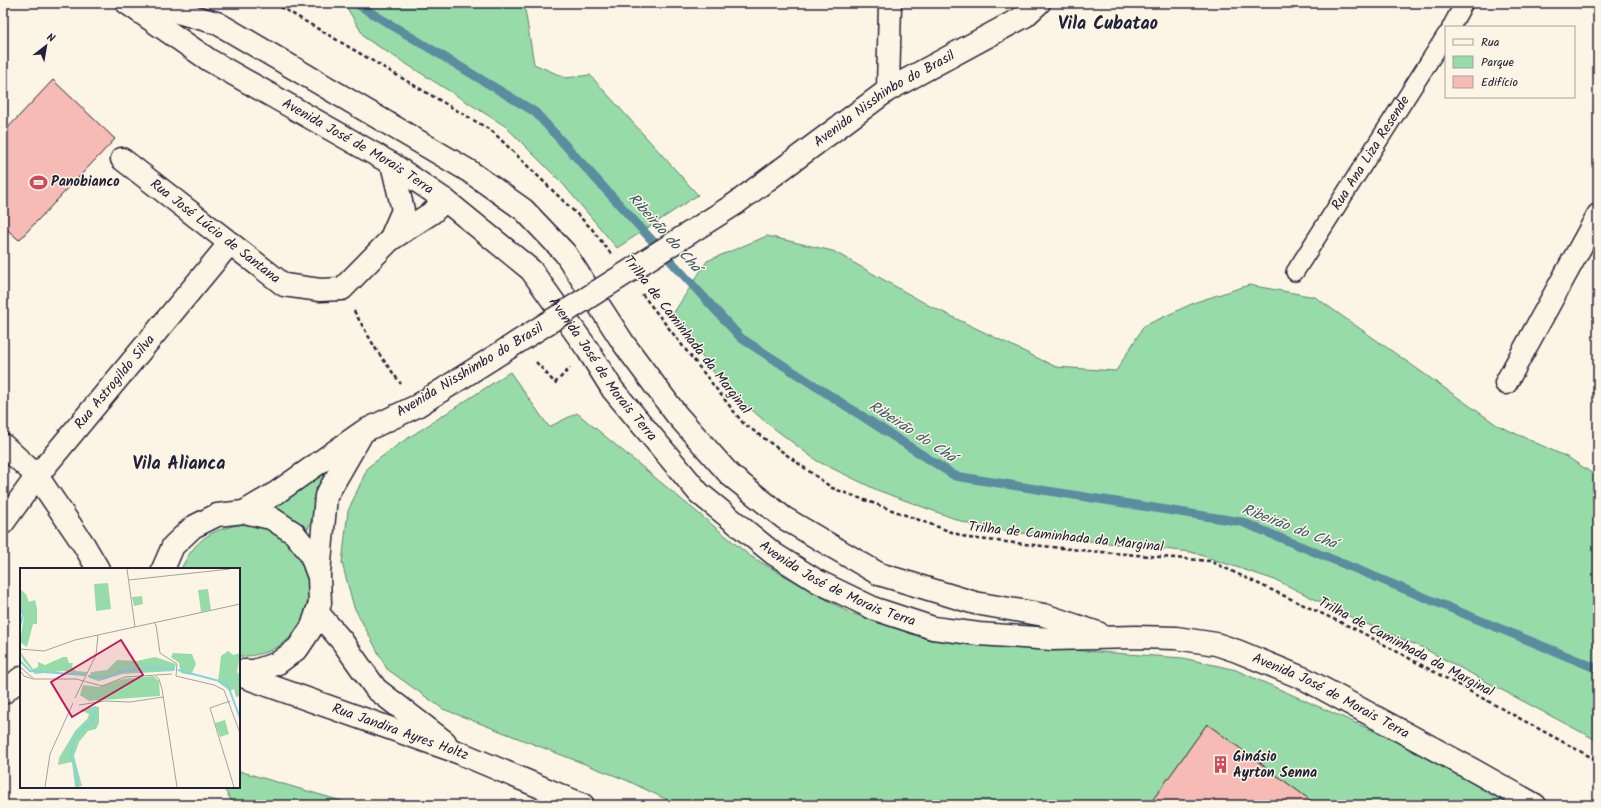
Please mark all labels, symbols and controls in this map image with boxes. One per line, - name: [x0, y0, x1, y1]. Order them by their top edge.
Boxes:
- district label: Vila Cubatao: [1058, 10, 1158, 39]
- north arrow: [26, 26, 66, 66]
- legend: [1445, 26, 1575, 98]
- text: N: [43, 29, 58, 48]
- text: Rua: [1481, 33, 1500, 52]
- street label: Avenida Nisshinbo do Brasil: [809, 45, 959, 153]
- text: Parque: [1481, 53, 1515, 72]
- text: Edifício: [1481, 73, 1518, 92]
- street label: Rua Ana Liza Resende: [1326, 91, 1416, 215]
- street label: Avenida José de Morais Terra: [278, 93, 438, 200]
- place label: Panobianco: [51, 171, 120, 193]
- sports icon: Panobianco: [28, 172, 48, 192]
- street label: Rua José Lúcio de Santana: [145, 174, 285, 289]
- water label: Ribeirão do Chá: [622, 188, 709, 281]
- street label: Trilha de Caminhada da Marginal: [618, 251, 756, 420]
- street label: Avenida José de Morais Terra: [543, 293, 663, 446]
- street label: Avenida Nisshimbo do Brasil: [392, 317, 548, 423]
- street label: Rua Astrogildo Silva: [69, 330, 161, 434]
- water label: Ribeirão do Chá: [864, 395, 964, 471]
- district label: Vila Alianca: [132, 450, 226, 479]
- water label: Ribeirão do Chá: [1238, 498, 1344, 557]
- street label: Trilha de Caminhada da Marginal: [967, 516, 1165, 558]
- street label: Avenida José de Morais Terra: [754, 535, 918, 633]
- inset map: [20, 568, 240, 788]
- street label: Trilha de Caminhada da Marginal: [1314, 591, 1498, 703]
- street label: Avenida José de Morais Terra: [1249, 647, 1413, 745]
- street label: Rua Jandira Ayres Holtz: [329, 698, 472, 766]
- place label: Ginásio Ayrton Senna: [1233, 746, 1317, 784]
- building icon: Ginásio Ayrton Senna: [1210, 755, 1230, 775]

